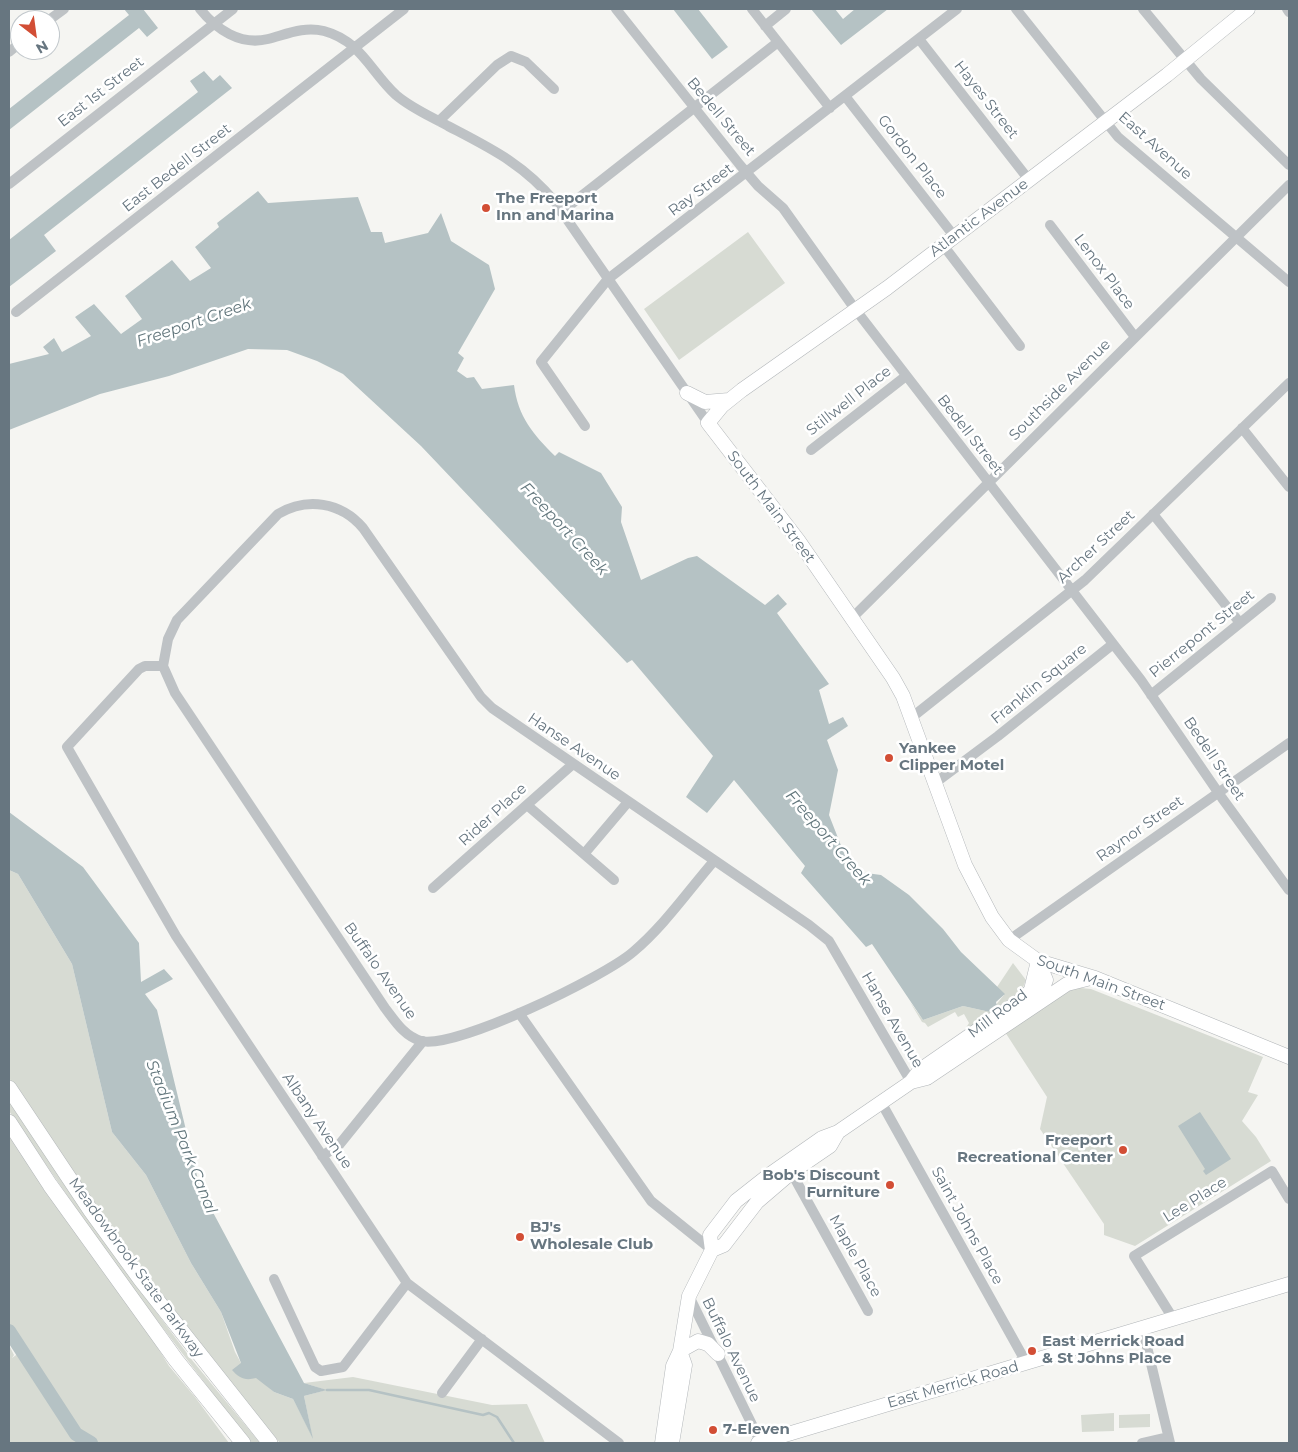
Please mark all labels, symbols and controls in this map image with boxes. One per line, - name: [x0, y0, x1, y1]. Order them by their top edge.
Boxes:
- north arrow: [10, 10, 60, 60]
- text: N: [33, 37, 51, 58]
- street label: East 1st Street: [54, 53, 148, 131]
- street label: Hayes Street: [950, 57, 1022, 143]
- street label: Bedell Street: [683, 74, 759, 160]
- street label: East Avenue: [1115, 108, 1195, 184]
- street label: Gordon Place: [874, 111, 950, 203]
- street label: East Bedell Street: [119, 120, 235, 216]
- street label: Ray Street: [665, 160, 737, 220]
- street label: Atlantic Avenue: [926, 175, 1032, 261]
- place label: The Freeport Inn and Marina: [496, 190, 614, 225]
- marker: The Freeport Inn and Marina: [480, 202, 492, 214]
- street label: Lenox Place: [1070, 231, 1138, 313]
- water label: Freeport Creek: [134, 294, 254, 352]
- street label: Southside Avenue: [1006, 336, 1114, 444]
- street label: Stillwell Place: [803, 362, 895, 440]
- street label: Bedell Street: [933, 391, 1007, 479]
- street label: South Main Street: [723, 447, 819, 567]
- water label: Freeport Creek: [516, 478, 612, 580]
- street label: Archer Street: [1054, 507, 1138, 587]
- street label: Pierrepont Street: [1146, 586, 1258, 682]
- street label: Franklin Square: [987, 640, 1091, 728]
- street label: Hanse Avenue: [524, 709, 624, 785]
- street label: Bedell Street: [1179, 714, 1249, 804]
- place label: Yankee Clipper Motel: [899, 740, 1004, 775]
- marker: Yankee Clipper Motel: [883, 752, 895, 764]
- street label: Rider Place: [455, 780, 531, 850]
- water label: Freeport Creek: [781, 786, 875, 890]
- street label: Raynor Street: [1093, 792, 1187, 866]
- street label: Buffalo Avenue: [340, 919, 420, 1023]
- street label: South Main Street: [1034, 951, 1168, 1015]
- street label: Hanse Avenue: [857, 969, 927, 1071]
- street label: Mill Road: [965, 986, 1031, 1042]
- water label: Stadium Park Canal: [141, 1057, 221, 1217]
- street label: Albany Avenue: [278, 1069, 356, 1173]
- place label: Freeport Recreational Center: [957, 1132, 1113, 1167]
- marker: Freeport Recreational Center: [1117, 1144, 1129, 1156]
- street label: Saint Johns Place: [927, 1164, 1007, 1288]
- place label: Bob's Discount Furniture: [762, 1167, 880, 1202]
- street label: Lee Place: [1160, 1173, 1230, 1227]
- street label: Meadowbrook State Parkway: [65, 1174, 207, 1362]
- marker: Bob's Discount Furniture: [884, 1179, 896, 1191]
- street label: Maple Place: [825, 1212, 885, 1300]
- place label: BJ's Wholesale Club: [530, 1219, 653, 1254]
- marker: BJ's Wholesale Club: [514, 1231, 526, 1243]
- street label: Buffalo Avenue: [698, 1295, 764, 1405]
- place label: East Merrick Road & St Johns Place: [1042, 1333, 1184, 1368]
- marker: East Merrick Road & St Johns Place: [1026, 1345, 1038, 1357]
- street label: East Merrick Road: [885, 1358, 1021, 1412]
- place label: 7-Eleven: [723, 1421, 790, 1439]
- marker: 7-Eleven: [707, 1424, 719, 1436]

